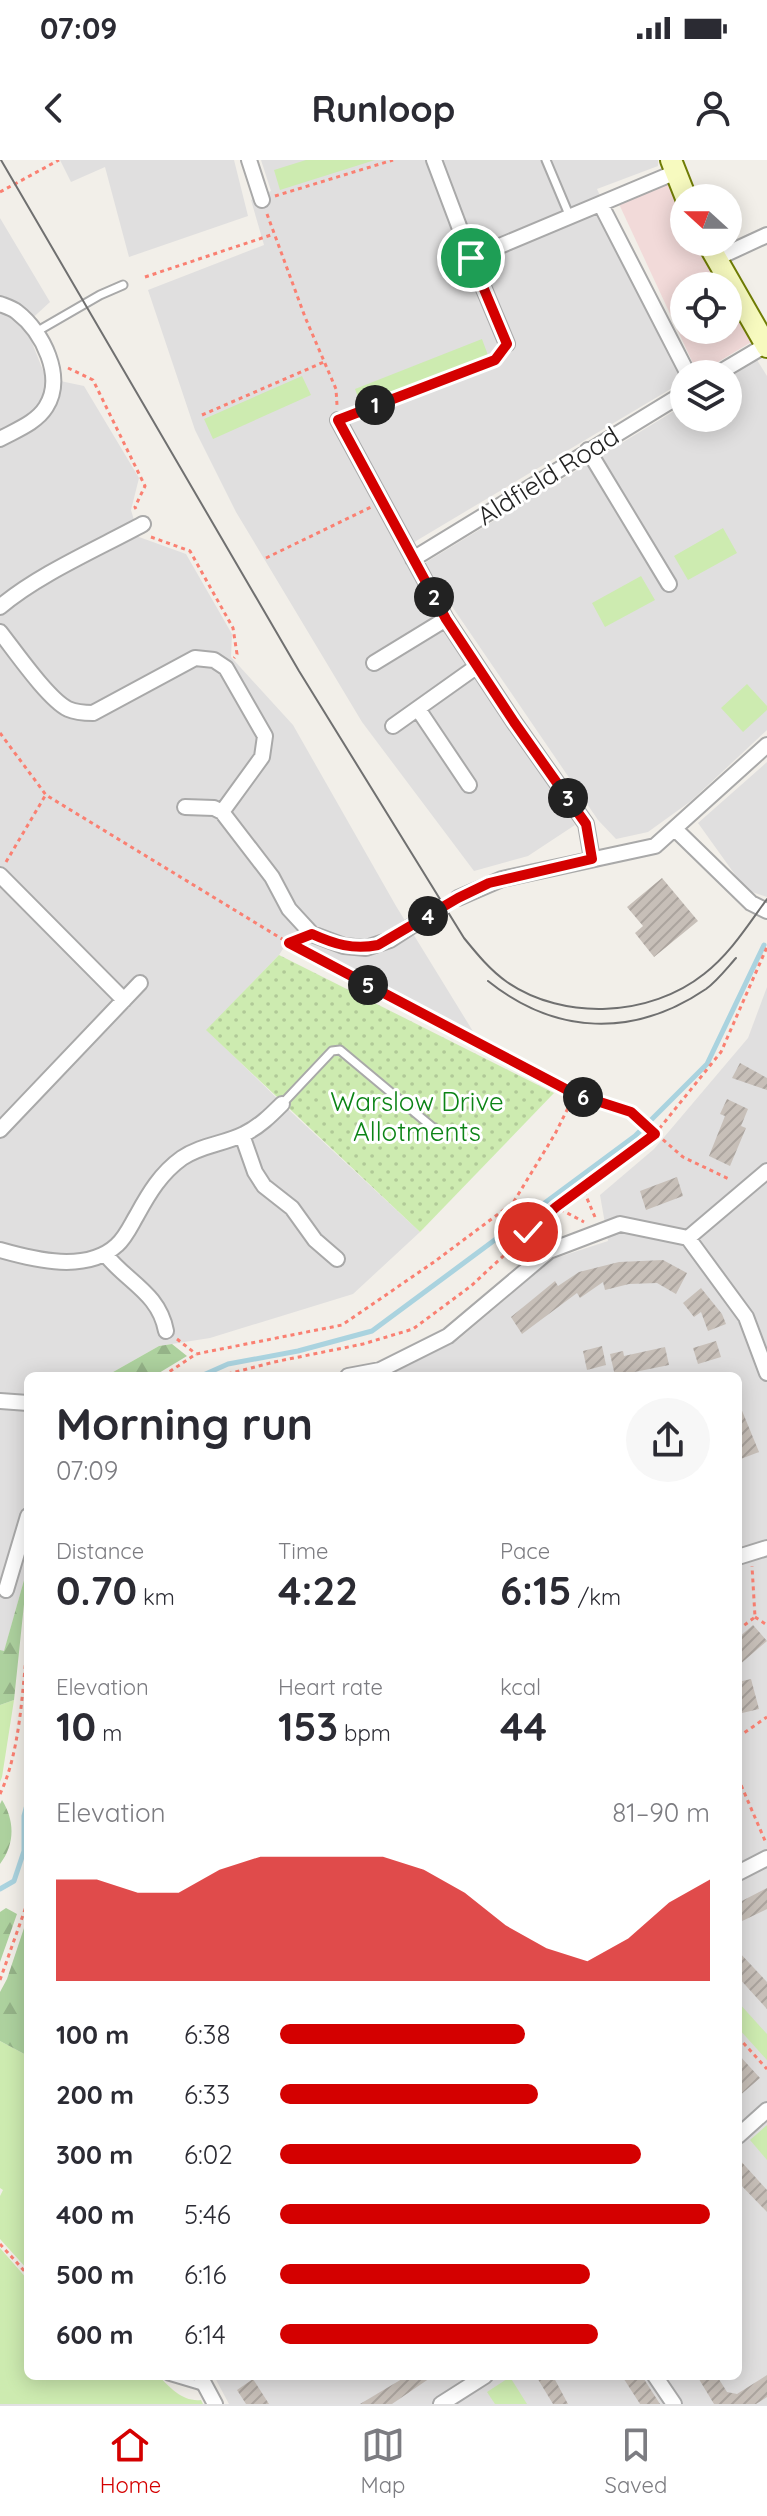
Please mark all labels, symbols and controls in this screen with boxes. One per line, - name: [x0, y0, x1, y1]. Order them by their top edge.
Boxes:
- text: 07:09: [40, 9, 117, 47]
- icon: back: [32, 86, 76, 130]
- text: Runloop: [312, 86, 455, 131]
- icon: person: [691, 86, 735, 130]
- north arrow: [670, 184, 742, 256]
- map controls: [670, 184, 742, 432]
- pin: [437, 224, 505, 292]
- icon: arrive: [449, 236, 493, 280]
- button: locate: [670, 272, 742, 344]
- button: layers: [670, 360, 742, 432]
- pin: 1: [355, 385, 395, 425]
- text: 1: [371, 391, 379, 419]
- street label: Aldfield Road: [471, 419, 625, 532]
- pin: 2: [414, 577, 454, 617]
- text: 2: [428, 583, 440, 611]
- pin: 3: [548, 778, 588, 818]
- text: 3: [562, 784, 574, 812]
- pin: 4: [408, 896, 448, 936]
- text: 4: [422, 902, 434, 930]
- pin: 5: [348, 965, 388, 1005]
- text: 5: [362, 971, 374, 999]
- pin: 6: [563, 1077, 603, 1117]
- text: 6: [577, 1083, 589, 1111]
- park label: Warslow Drive Allotments: [330, 1085, 504, 1148]
- pin: [494, 1198, 562, 1266]
- icon: check: [506, 1210, 550, 1254]
- text: Morning run: [56, 1396, 313, 1451]
- button: share: [626, 1398, 710, 1482]
- text: 07:09: [56, 1454, 118, 1487]
- text: Distance: [56, 1537, 144, 1565]
- text: Time: [278, 1537, 329, 1565]
- text: Pace: [500, 1537, 550, 1565]
- text: 0.70: [56, 1565, 137, 1615]
- text: 4:22: [278, 1565, 358, 1615]
- text: 6:15: [500, 1565, 572, 1615]
- text: km: [137, 1583, 175, 1611]
- text: /km: [572, 1583, 621, 1611]
- text: Elevation: [56, 1673, 149, 1701]
- text: Heart rate: [278, 1673, 383, 1701]
- text: kcal: [500, 1673, 541, 1701]
- text: 10: [56, 1701, 96, 1751]
- text: 153: [278, 1701, 338, 1751]
- text: 44: [500, 1701, 547, 1751]
- text: m: [96, 1719, 122, 1747]
- text: bpm: [338, 1719, 391, 1747]
- text: Elevation: [56, 1796, 166, 1829]
- text: 81–90 m: [612, 1796, 710, 1829]
- text: 100 m: [56, 2018, 129, 2051]
- text: 6:38: [184, 2018, 231, 2051]
- text: 200 m: [56, 2078, 134, 2111]
- text: 6:33: [184, 2078, 230, 2111]
- text: 300 m: [56, 2138, 133, 2171]
- text: 6:02: [184, 2138, 233, 2171]
- text: 400 m: [56, 2198, 134, 2231]
- text: 5:46: [184, 2198, 231, 2231]
- text: 500 m: [56, 2258, 134, 2291]
- text: 6:16: [184, 2258, 226, 2291]
- text: 600 m: [56, 2318, 134, 2351]
- text: 6:14: [184, 2318, 226, 2351]
- tab: Home: [100, 2423, 161, 2499]
- tab: Map: [361, 2423, 405, 2499]
- tab: Saved: [605, 2423, 667, 2499]

